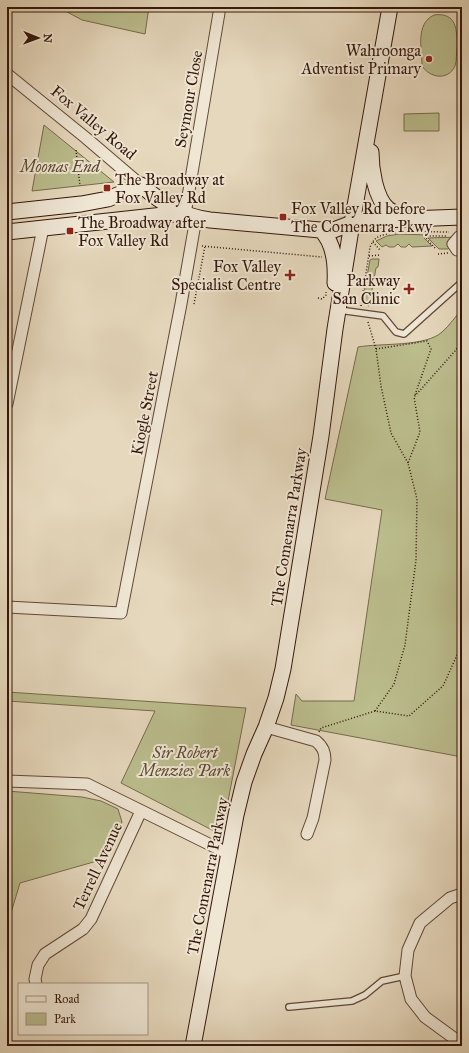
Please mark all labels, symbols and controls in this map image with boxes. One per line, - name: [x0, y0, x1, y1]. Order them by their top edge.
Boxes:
- north arrow: [18, 18, 58, 58]
- text: N: [41, 33, 54, 44]
- place label: Wahroonga Adventist Primary: [300, 41, 422, 78]
- street label: Seymour Close: [171, 49, 206, 149]
- marker: Wahroonga Adventist Primary: [424, 54, 434, 64]
- street label: Fox Valley Road: [47, 81, 140, 164]
- park label: Moonas End: [18, 157, 102, 176]
- place label: The Broadway at Fox Valley Rd: [115, 170, 225, 207]
- marker: The Broadway at Fox Valley Rd: [102, 183, 112, 193]
- place label: Fox Valley Rd before The Comenarra Pkwy: [291, 199, 433, 236]
- marker: Fox Valley Rd before The Comenarra Pkwy: [278, 212, 288, 222]
- place label: The Broadway after Fox Valley Rd: [78, 213, 206, 250]
- marker: The Broadway after Fox Valley Rd: [65, 226, 75, 236]
- place label: Fox Valley Specialist Centre: [171, 257, 282, 294]
- marker: Fox Valley Specialist Centre: [284, 269, 296, 281]
- place label: Parkway San Clinic: [333, 271, 400, 308]
- marker: Parkway San Clinic: [403, 283, 415, 295]
- street label: Kiogle Street: [127, 369, 163, 457]
- street label: The Comenarra Parkway: [267, 446, 310, 608]
- park label: Sir Robert Menzies Park: [138, 743, 230, 780]
- street label: The Comenarra Parkway: [183, 795, 232, 956]
- street label: Terrell Avenue: [69, 819, 126, 913]
- legend: [18, 983, 148, 1035]
- text: Road: [54, 992, 80, 1006]
- text: Park: [54, 1012, 76, 1026]

